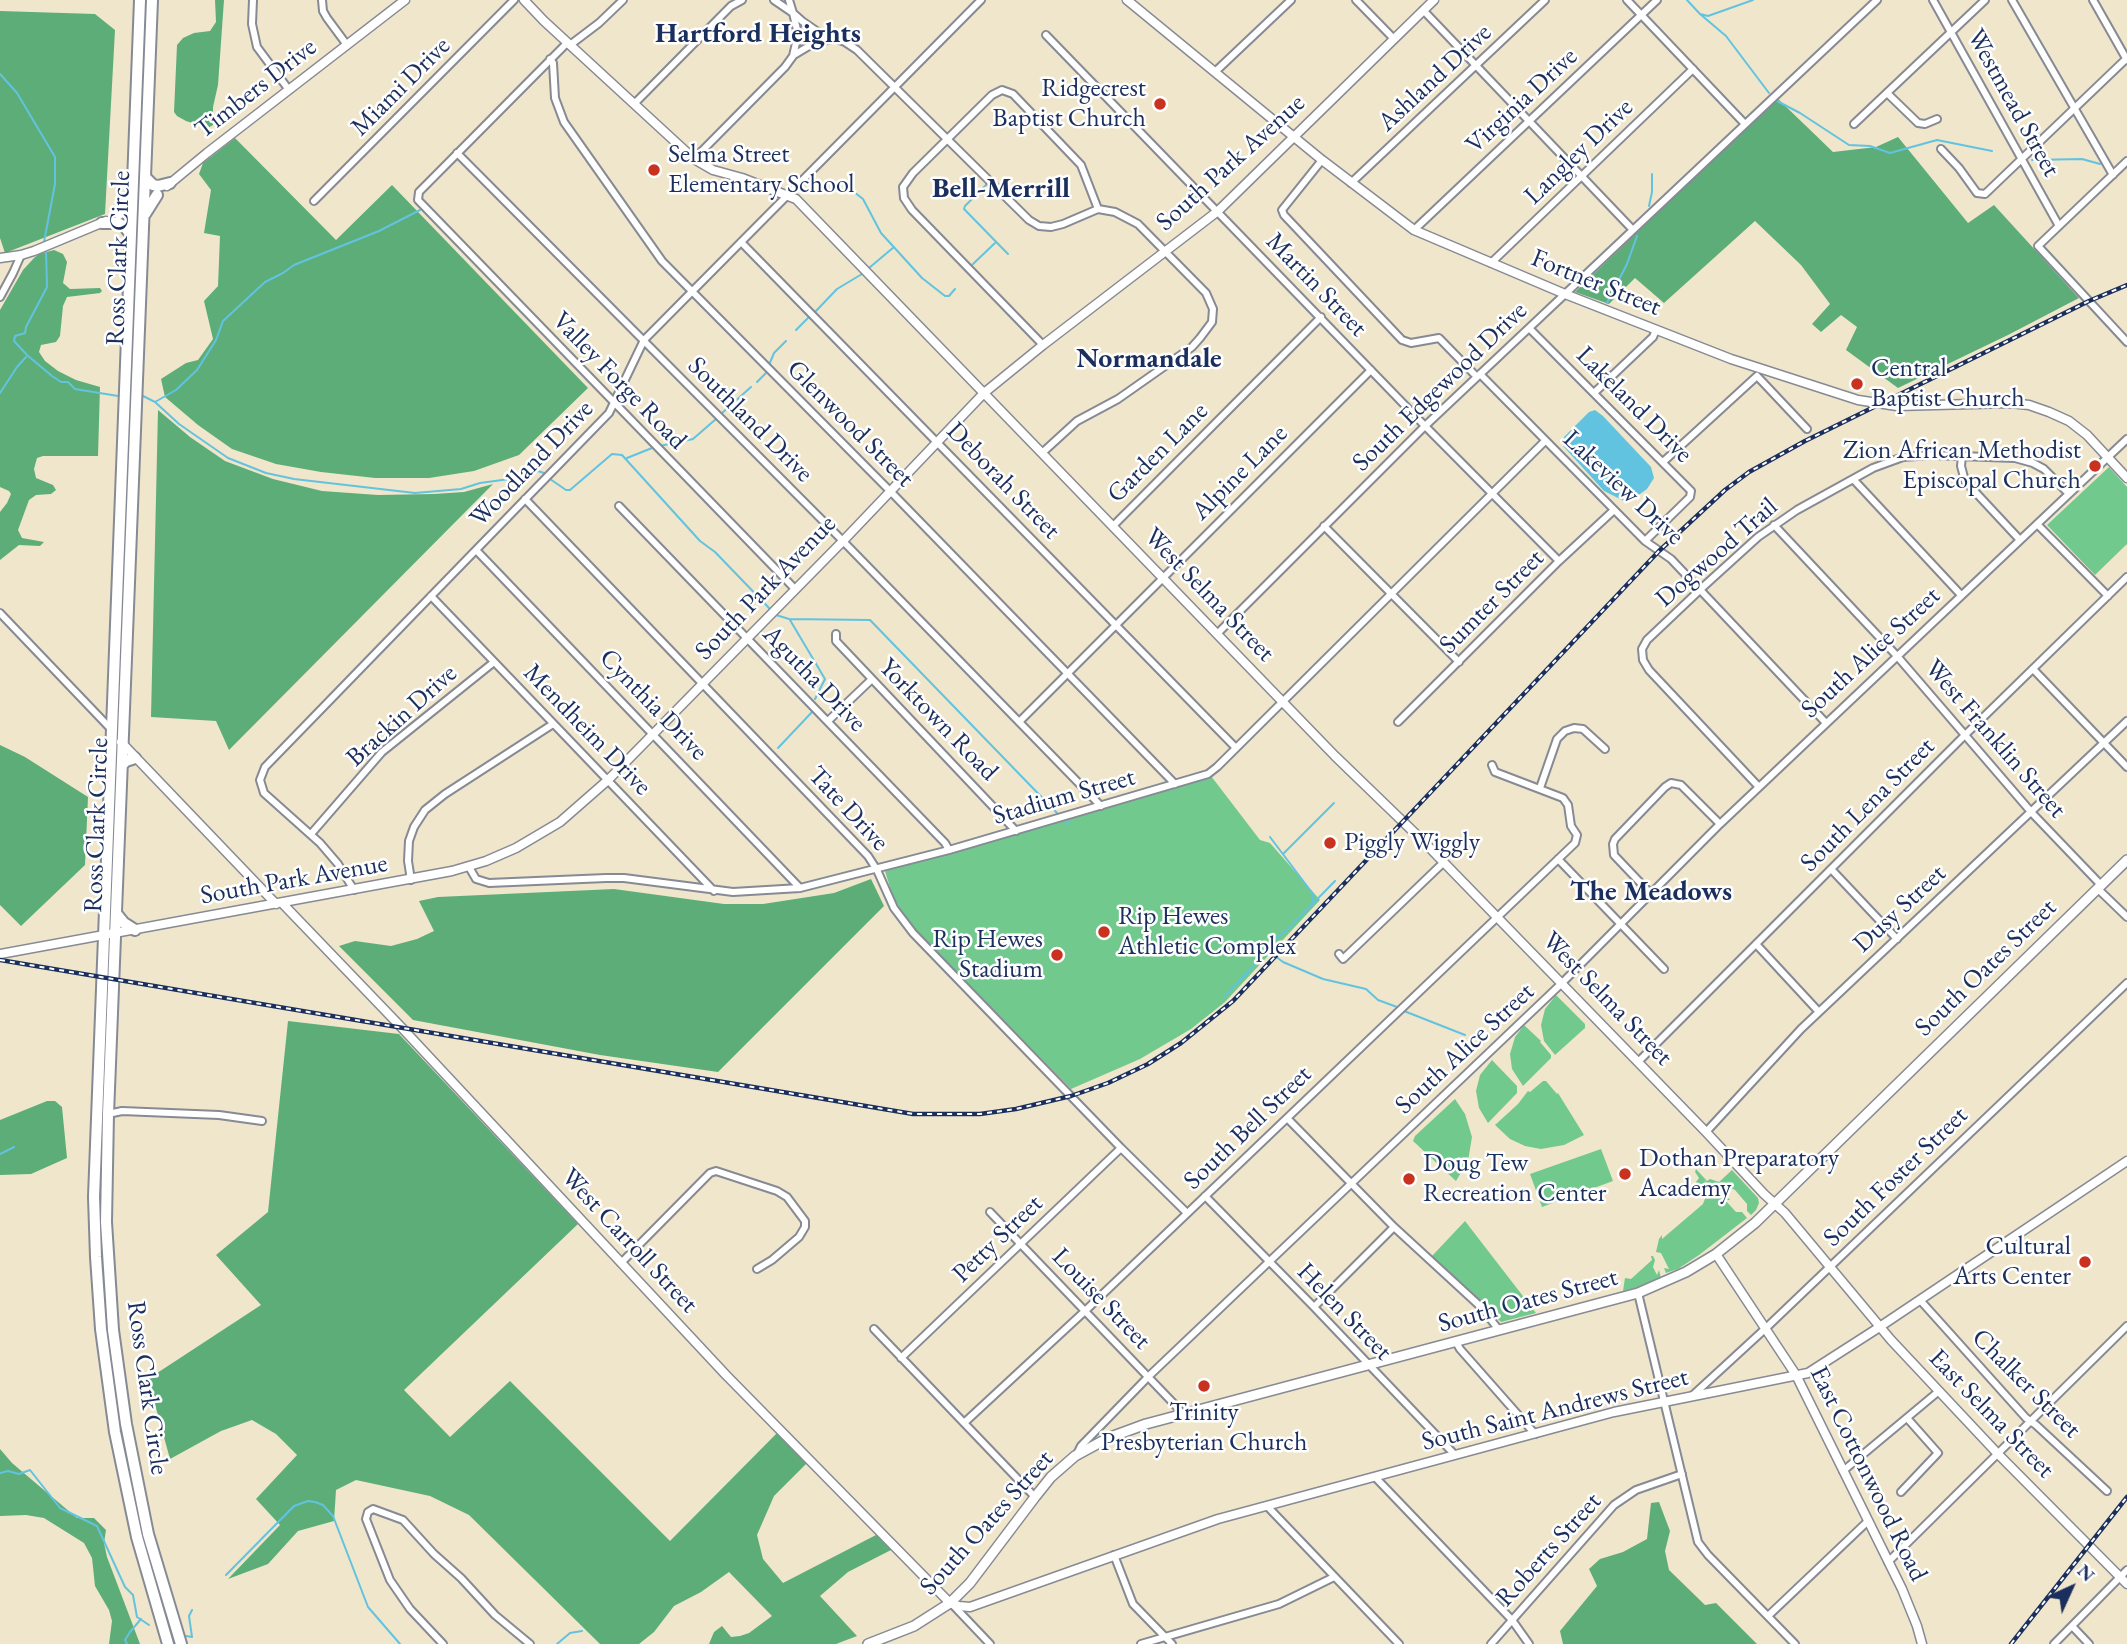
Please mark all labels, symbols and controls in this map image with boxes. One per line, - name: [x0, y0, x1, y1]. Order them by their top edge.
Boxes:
- district label: Hartford Heights: [655, 17, 861, 51]
- street label: Ashland Drive: [1372, 17, 1498, 139]
- street label: Westmead Street: [1960, 24, 2066, 182]
- street label: Miami Drive: [345, 31, 457, 143]
- street label: Timbers Drive: [189, 32, 323, 146]
- street label: Virginia Drive: [1460, 42, 1584, 160]
- place label: Ridgecrest Baptist Church: [992, 73, 1146, 134]
- street label: South Park Avenue: [1150, 88, 1312, 238]
- street label: Langley Drive: [1518, 92, 1640, 212]
- marker: Ridgecrest Baptist Church: [1152, 96, 1168, 112]
- place label: Selma Street Elementary School: [668, 139, 855, 200]
- marker: Selma Street Elementary School: [646, 162, 662, 178]
- street label: Ross Clark Circle: [100, 170, 138, 346]
- district label: Bell-Merrill: [932, 172, 1070, 206]
- street label: Martin Street: [1259, 226, 1373, 344]
- street label: Fortner Street: [1527, 243, 1665, 323]
- street label: South Edgewood Drive: [1346, 296, 1534, 478]
- street label: Valley Forge Road: [545, 306, 693, 456]
- street label: Lakeland Drive: [1569, 340, 1699, 470]
- district label: Normandale: [1076, 342, 1222, 376]
- street label: Southland Drive: [681, 351, 819, 489]
- place label: Central Baptist Church: [1871, 353, 2025, 414]
- street label: Glenwood Street: [780, 354, 920, 494]
- marker: Central Baptist Church: [1849, 376, 1865, 392]
- street label: Woodland Drive: [464, 394, 600, 534]
- street label: Garden Lane: [1101, 396, 1215, 510]
- street label: Deborah Street: [939, 416, 1067, 546]
- street label: Alpine Lane: [1186, 419, 1294, 527]
- street label: Lakeview Drive: [1556, 424, 1690, 552]
- place label: Zion African Methodist Episcopal Church: [1843, 435, 2081, 496]
- marker: Zion African Methodist Episcopal Church: [2087, 458, 2103, 474]
- street label: Dogwood Trail: [1650, 492, 1784, 614]
- street label: South Park Avenue: [689, 509, 843, 667]
- street label: West Selma Street: [1137, 521, 1281, 669]
- street label: Sumter Street: [1433, 543, 1551, 661]
- street label: South Alice Street: [1795, 581, 1947, 725]
- street label: Agutha Drive: [756, 619, 872, 739]
- street label: Cynthia Drive: [592, 643, 714, 767]
- street label: Yorktown Road: [872, 652, 1004, 788]
- street label: West Franklin Street: [1918, 653, 2072, 825]
- street label: Brackin Drive: [340, 658, 464, 774]
- street label: Mendheim Drive: [516, 658, 658, 802]
- street label: South Lena Street: [1794, 731, 1942, 879]
- street label: Ross Clark Circle: [78, 737, 116, 913]
- street label: Tate Drive: [801, 760, 895, 858]
- street label: Stadium Street: [989, 762, 1139, 832]
- place label: Piggly Wiggly: [1344, 827, 1480, 859]
- marker: Piggly Wiggly: [1322, 835, 1338, 851]
- street label: South Park Avenue: [198, 848, 390, 912]
- street label: Dusy Street: [1847, 858, 1953, 960]
- district label: The Meadows: [1570, 875, 1732, 909]
- street label: South Oates Street: [1909, 893, 2063, 1043]
- place label: Rip Hewes Athletic Complex: [1118, 901, 1296, 962]
- place label: Rip Hewes Stadium: [933, 924, 1043, 986]
- marker: Rip Hewes Athletic Complex: [1096, 924, 1112, 940]
- street label: West Selma Street: [1535, 925, 1679, 1073]
- marker: Rip Hewes Stadium: [1049, 947, 1065, 963]
- street label: South Alice Street: [1389, 977, 1541, 1121]
- street label: South Bell Street: [1178, 1059, 1318, 1197]
- street label: South Foster Street: [1817, 1100, 1975, 1254]
- place label: Dothan Preparatory Academy: [1639, 1143, 1839, 1204]
- place label: Doug Tew Recreation Center: [1423, 1148, 1606, 1210]
- street label: West Carroll Street: [554, 1162, 704, 1320]
- marker: Dothan Preparatory Academy: [1617, 1166, 1633, 1182]
- marker: Doug Tew Recreation Center: [1401, 1171, 1417, 1187]
- street label: Petty Street: [946, 1188, 1050, 1290]
- place label: Cultural Arts Center: [1953, 1231, 2071, 1292]
- street label: Louise Street: [1045, 1242, 1157, 1356]
- marker: Cultural Arts Center: [2077, 1254, 2093, 1270]
- street label: Helen Street: [1290, 1257, 1398, 1367]
- street label: South Oates Street: [1435, 1262, 1621, 1340]
- street label: Ross Clark Circle: [119, 1299, 175, 1477]
- street label: Chalker Street: [1965, 1323, 2087, 1445]
- street label: East Selma Street: [1922, 1343, 2060, 1485]
- street label: East Cottonwood Road: [1802, 1361, 1934, 1587]
- street label: South Saint Andrews Street: [1419, 1362, 1691, 1458]
- marker: Trinity Presbyterian Church: [1196, 1378, 1212, 1394]
- place label: Trinity Presbyterian Church: [1101, 1397, 1307, 1458]
- street label: South Oates Street: [914, 1444, 1060, 1602]
- street label: Roberts Street: [1490, 1487, 1608, 1613]
- north arrow: [2036, 1553, 2106, 1623]
- text: N: [2072, 1559, 2100, 1587]

